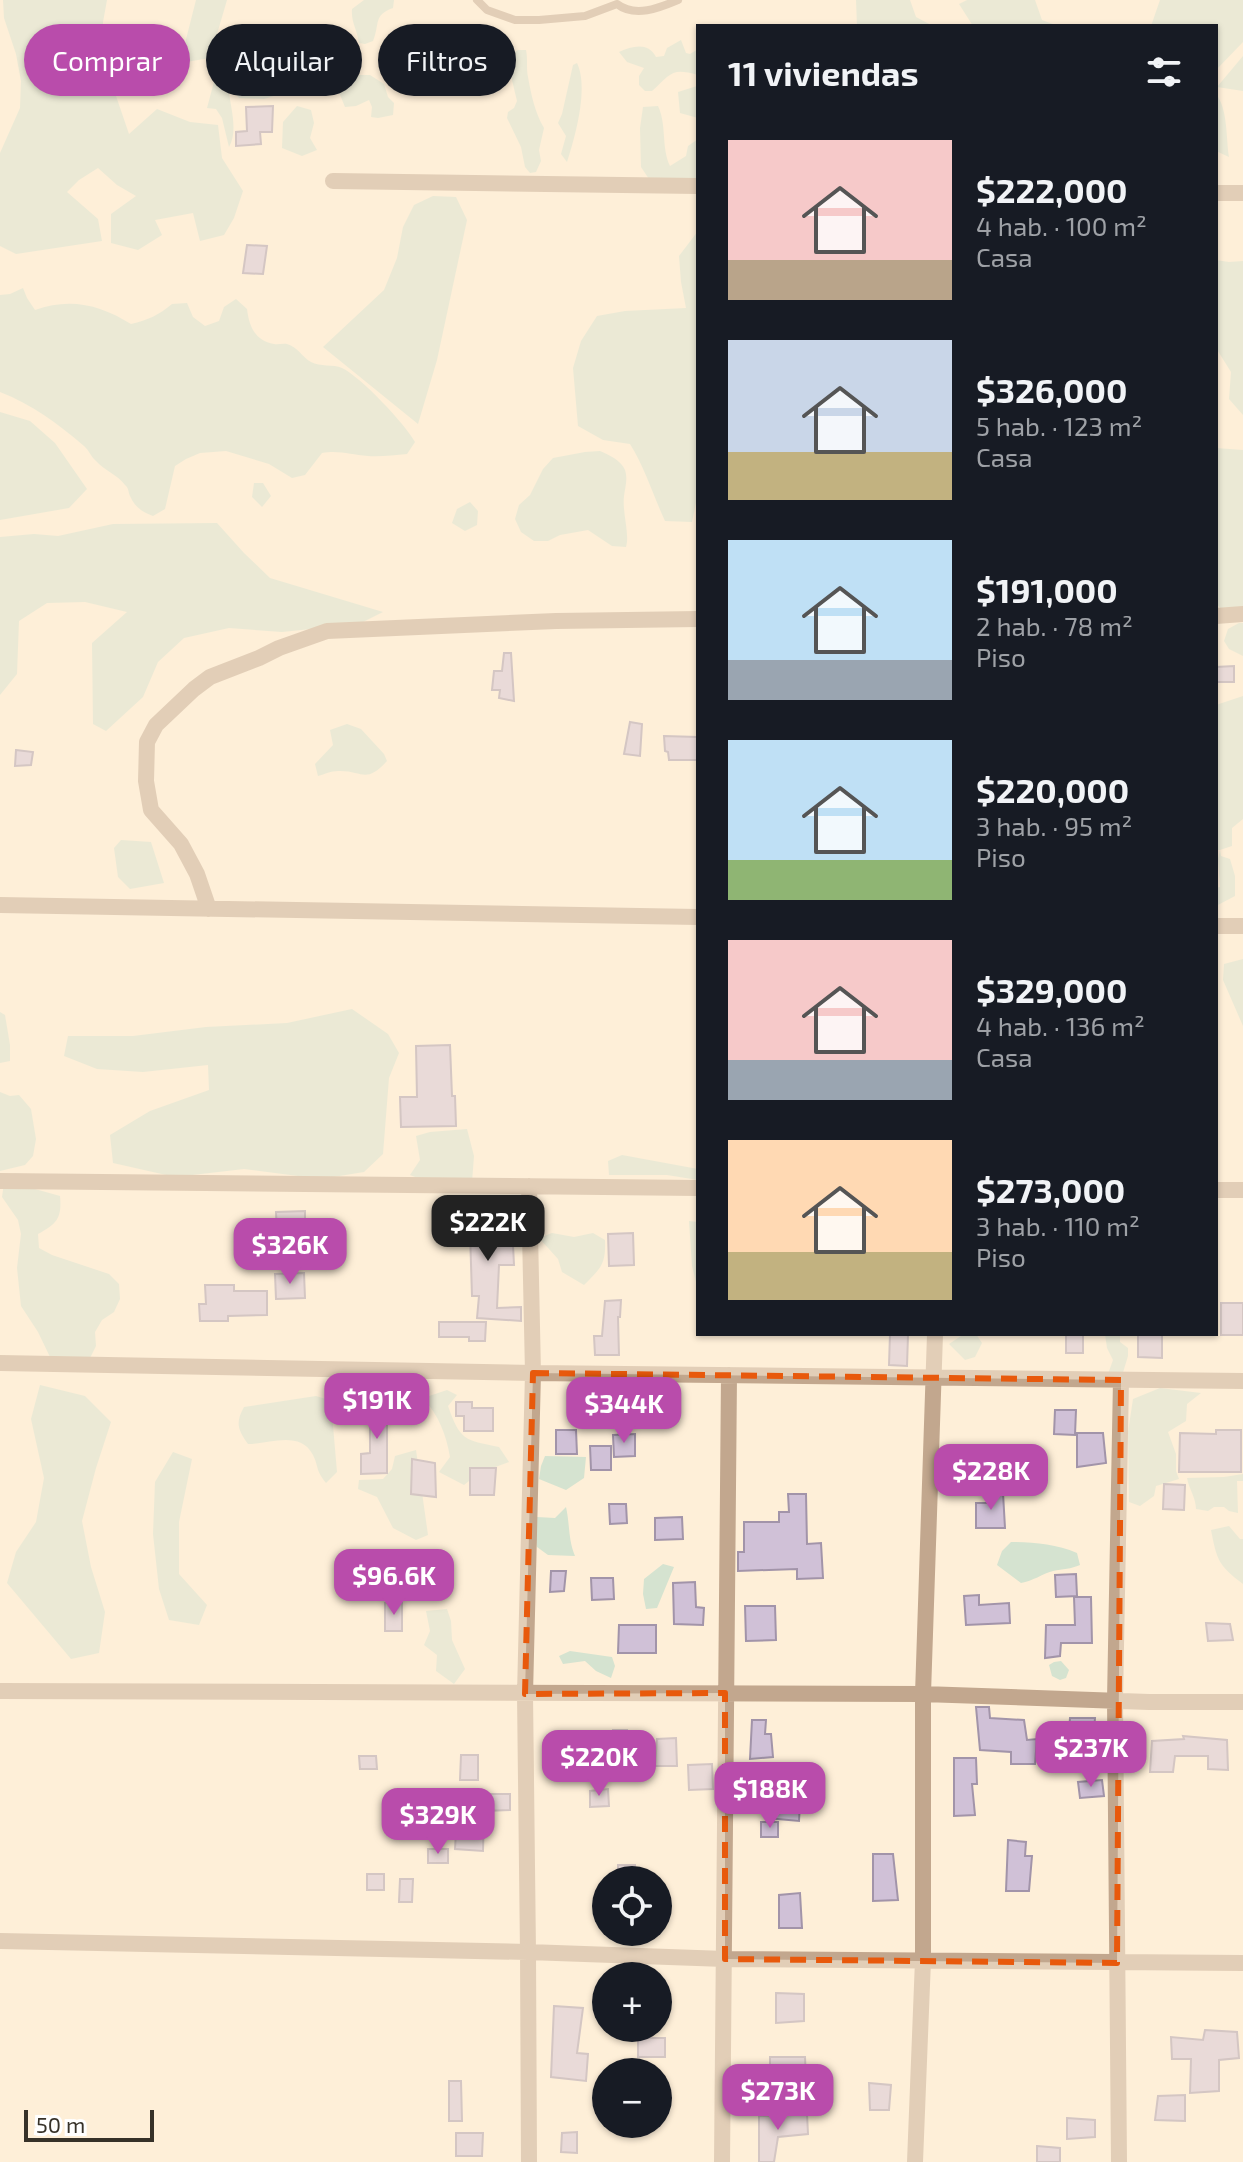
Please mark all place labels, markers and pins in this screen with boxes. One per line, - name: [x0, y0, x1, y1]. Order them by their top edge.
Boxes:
- pin: $222K: [432, 1195, 544, 1263]
- pin: $326K: [234, 1218, 346, 1286]
- pin: $191K: [321, 1373, 433, 1441]
- pin: $344K: [568, 1377, 680, 1445]
- pin: $228K: [935, 1444, 1047, 1512]
- pin: $96.6K: [329, 1549, 459, 1617]
- pin: $237K: [1035, 1721, 1147, 1789]
- pin: $220K: [543, 1730, 655, 1798]
- pin: $188K: [714, 1762, 826, 1830]
- pin: $329K: [382, 1788, 494, 1856]
- pin: $273K: [722, 2064, 834, 2132]

